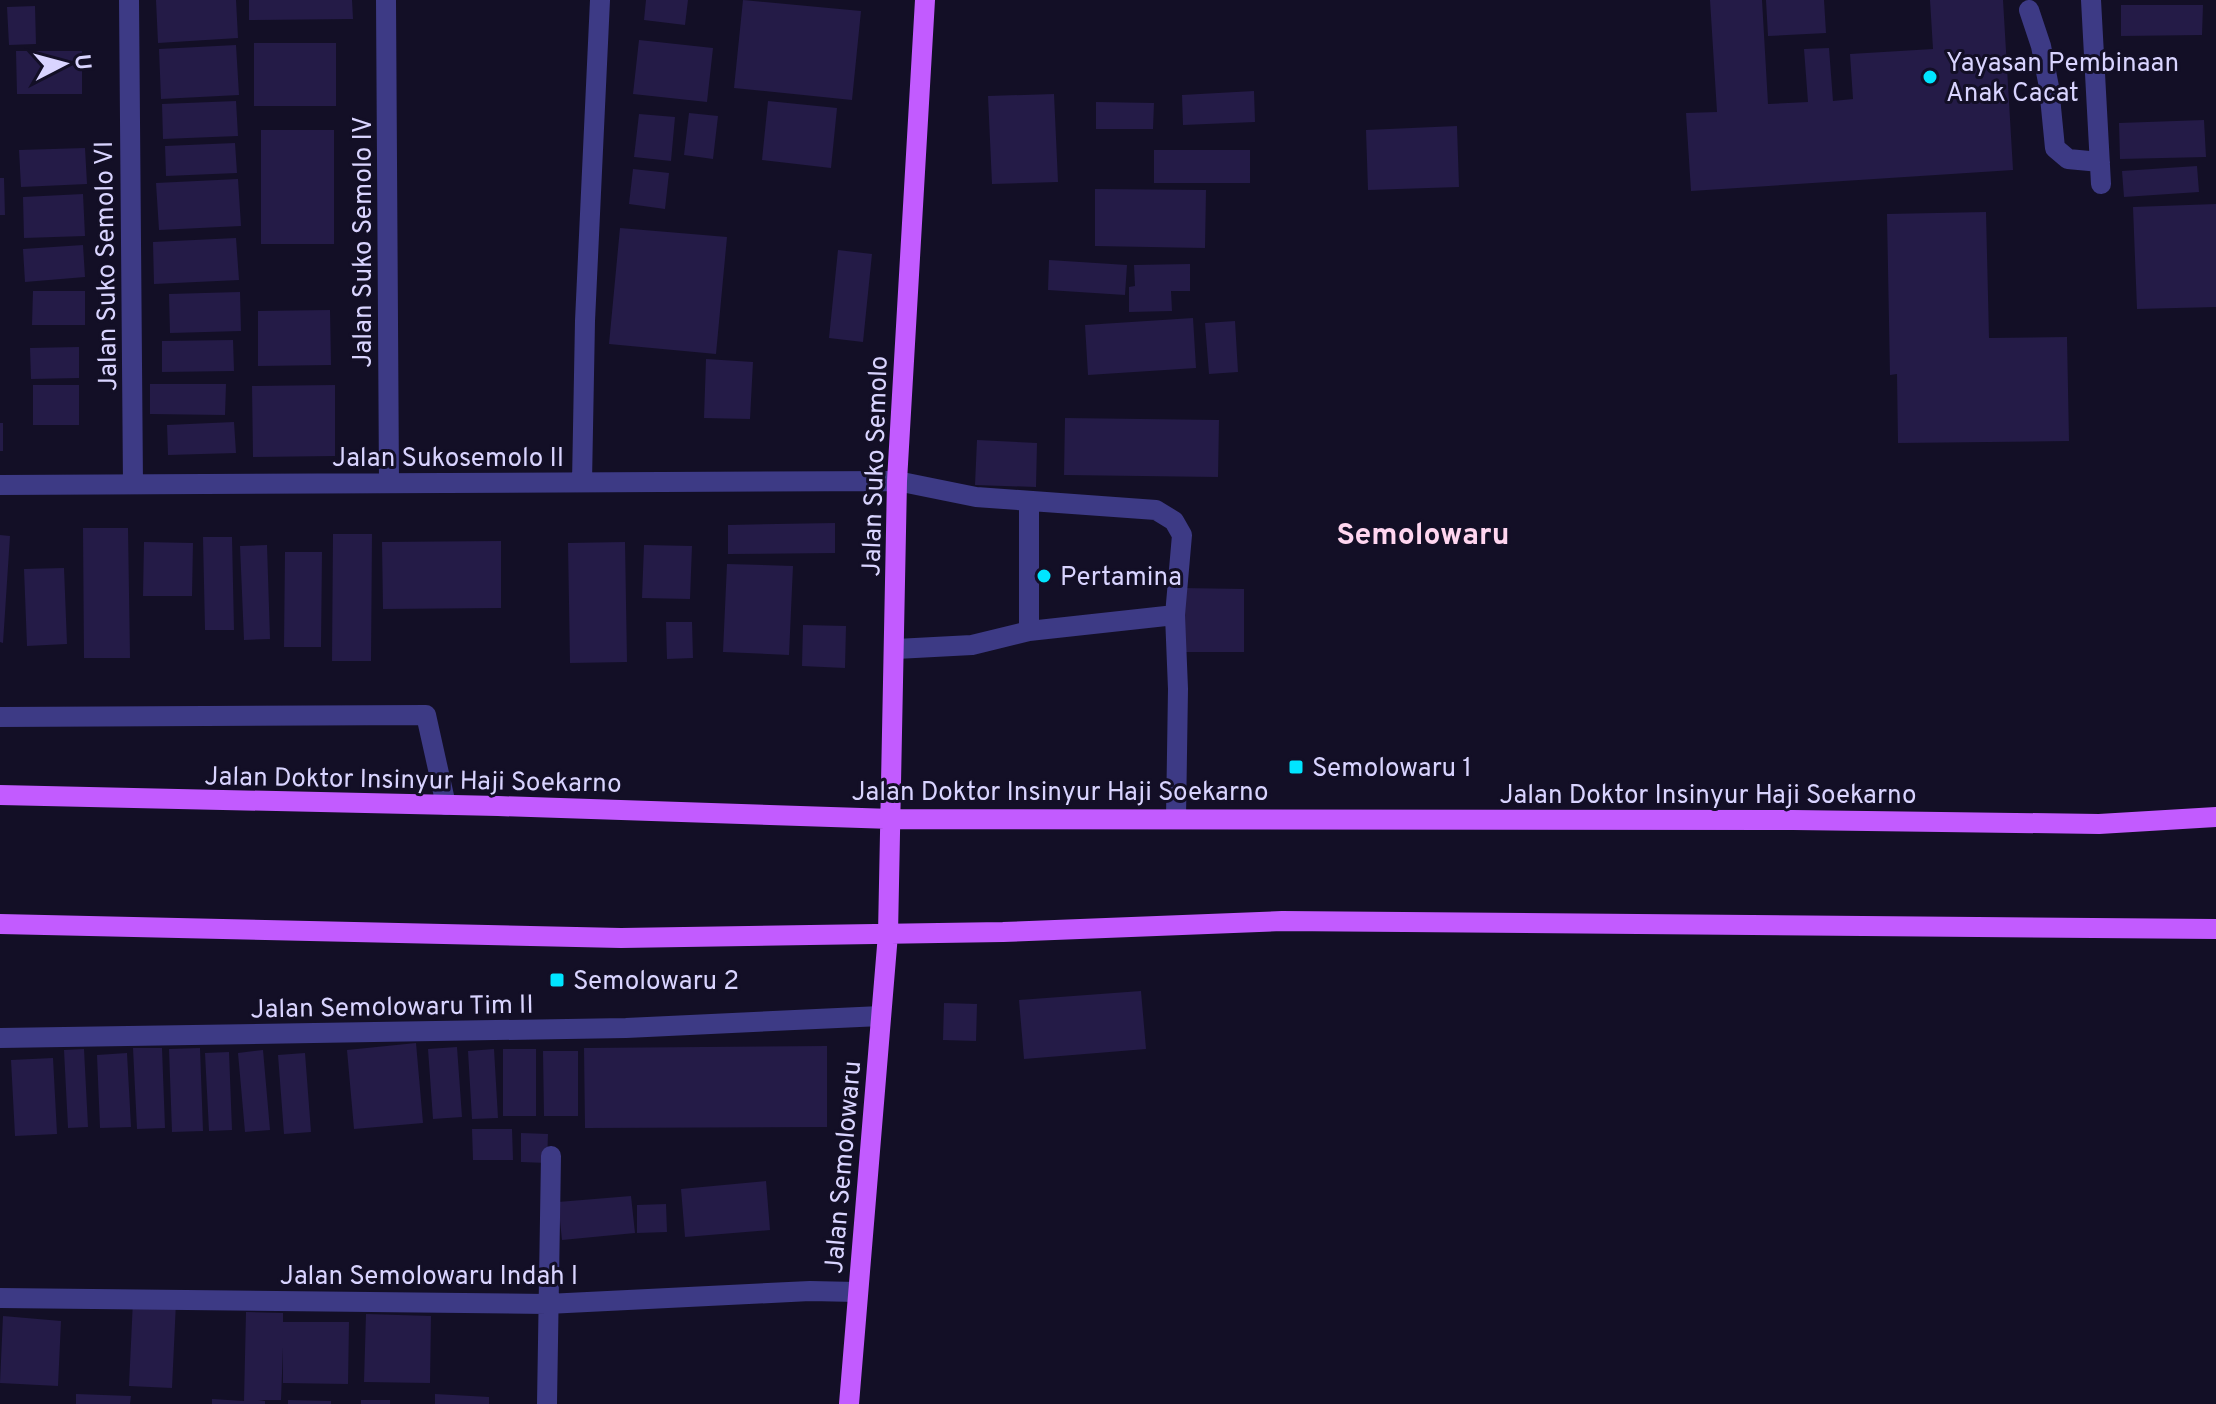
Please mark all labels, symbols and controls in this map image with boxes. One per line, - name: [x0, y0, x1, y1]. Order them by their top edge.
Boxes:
- north arrow: [24, 24, 104, 104]
- place label: Yayasan Pembinaan Anak Cacat: [1946, 48, 2179, 111]
- text: U: [67, 53, 96, 71]
- marker: Yayasan Pembinaan Anak Cacat: [1921, 68, 1939, 86]
- street label: Jalan Suko Semolo IV: [348, 116, 381, 368]
- street label: Jalan Suko Semolo VI: [89, 141, 126, 391]
- street label: Jalan Suko Semolo: [856, 355, 897, 577]
- street label: Jalan Sukosemolo II: [332, 443, 564, 476]
- district label: Semolowaru: [1337, 518, 1509, 555]
- place label: Pertamina: [1060, 562, 1182, 595]
- marker: Pertamina: [1035, 567, 1053, 585]
- place label: Semolowaru 1: [1312, 753, 1472, 786]
- marker: Semolowaru 1: [1287, 758, 1305, 776]
- street label: Jalan Doktor Insinyur Haji Soekarno: [204, 761, 622, 802]
- street label: Jalan Doktor Insinyur Haji Soekarno: [851, 777, 1269, 810]
- street label: Jalan Doktor Insinyur Haji Soekarno: [1499, 780, 1917, 813]
- place label: Semolowaru 2: [573, 966, 739, 999]
- marker: Semolowaru 2: [548, 971, 566, 989]
- street label: Jalan Semolowaru Tim II: [250, 990, 534, 1027]
- street label: Jalan Semolowaru: [819, 1059, 870, 1275]
- street label: Jalan Semolowaru Indah I: [280, 1261, 578, 1294]

